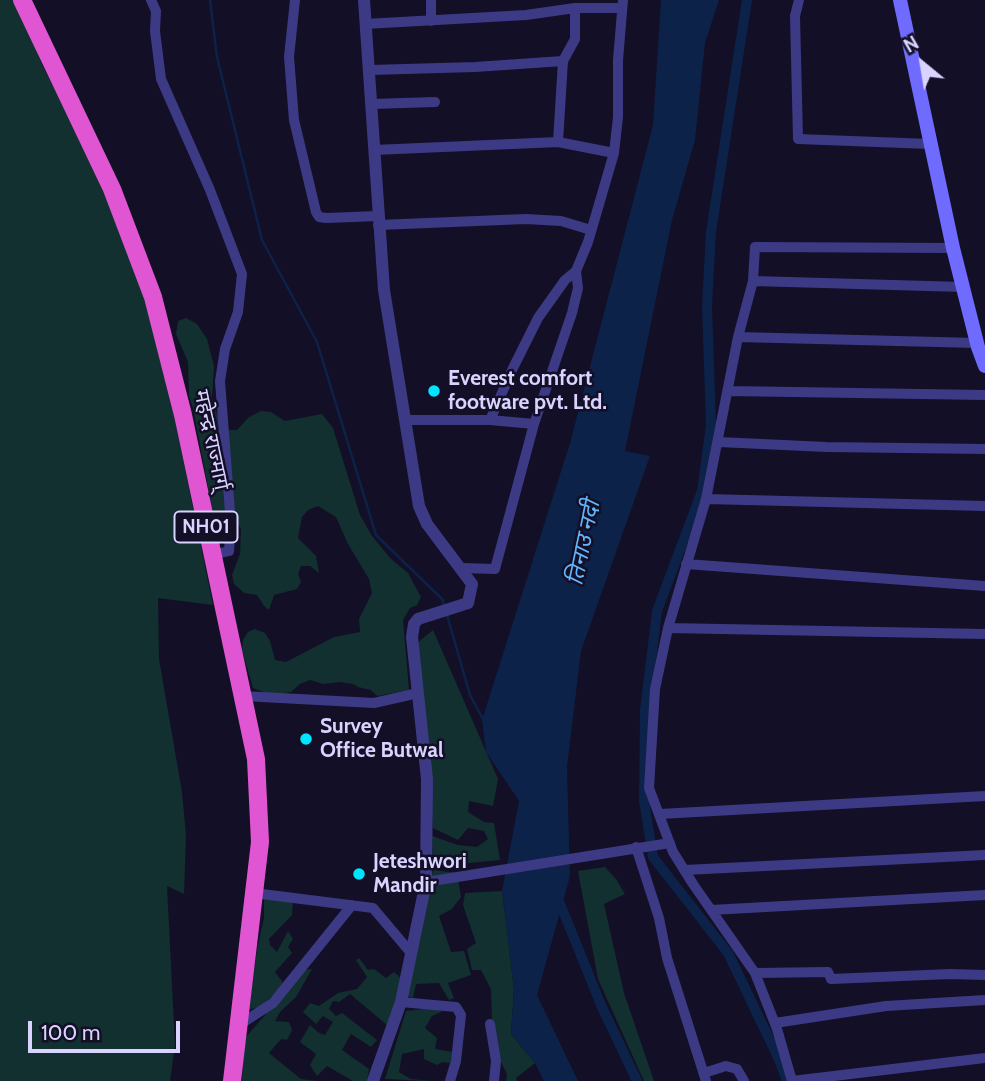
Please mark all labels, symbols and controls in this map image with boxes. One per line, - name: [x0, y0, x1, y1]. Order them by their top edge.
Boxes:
- north arrow: [887, 28, 957, 98]
- text: N: [900, 31, 923, 58]
- place label: Everest comfort footware pvt. Ltd.: [448, 366, 607, 416]
- marker: Everest comfort footware pvt. Ltd.: [426, 383, 442, 399]
- street label: महेन्द्र राज्मार्ग्: [188, 388, 234, 492]
- water label: तिनाउ नदी: [562, 498, 606, 588]
- road number: NH01: [174, 512, 238, 542]
- place label: Survey Office Butwal: [320, 714, 443, 764]
- marker: Survey Office Butwal: [298, 731, 314, 747]
- place label: Jeteshwori Mandir: [373, 849, 467, 899]
- marker: Jeteshwori Mandir: [351, 866, 367, 882]
- scale bar: [32, 1007, 184, 1052]
- text: 100 m: [41, 1020, 100, 1045]

